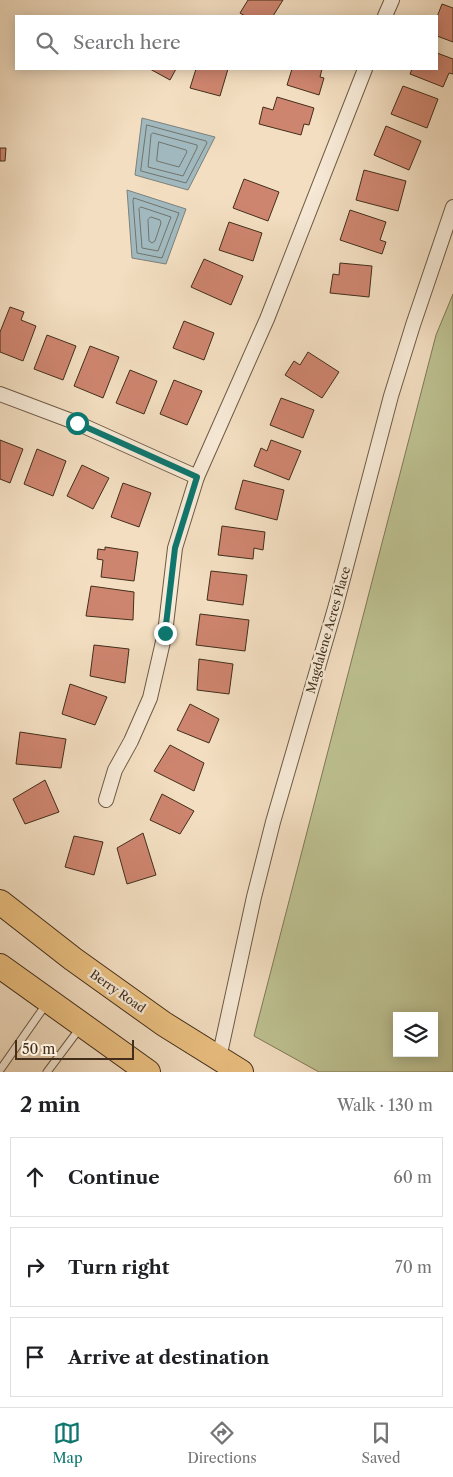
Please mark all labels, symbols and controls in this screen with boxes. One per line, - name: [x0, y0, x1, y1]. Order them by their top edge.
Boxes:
- search box: [15, 15, 438, 70]
- icon: search: [33, 29, 61, 57]
- text: Search here: [73, 31, 181, 54]
- route start: [66, 412, 89, 435]
- street label: Magdalene Acres Place: [303, 565, 353, 695]
- route end: [154, 622, 177, 645]
- street label: Berry Road: [87, 966, 149, 1016]
- map controls: [393, 1012, 438, 1057]
- button: layers: [393, 1012, 438, 1057]
- scale bar: [15, 1037, 134, 1060]
- text: 50 m: [22, 1040, 55, 1058]
- text: 2 min: [20, 1092, 80, 1117]
- text: Walk · 130 m: [337, 1095, 433, 1115]
- icon: ahead: [21, 1163, 49, 1191]
- text: Continue: [68, 1166, 160, 1189]
- text: 60 m: [393, 1167, 432, 1187]
- icon: right: [21, 1253, 49, 1281]
- text: Turn right: [68, 1256, 169, 1279]
- text: 70 m: [395, 1257, 432, 1277]
- icon: arrive: [21, 1343, 49, 1371]
- text: Arrive at destination: [68, 1346, 269, 1369]
- tab: Map: [52, 1419, 83, 1467]
- tab: Directions: [187, 1419, 257, 1467]
- tab: Saved: [362, 1419, 400, 1467]

